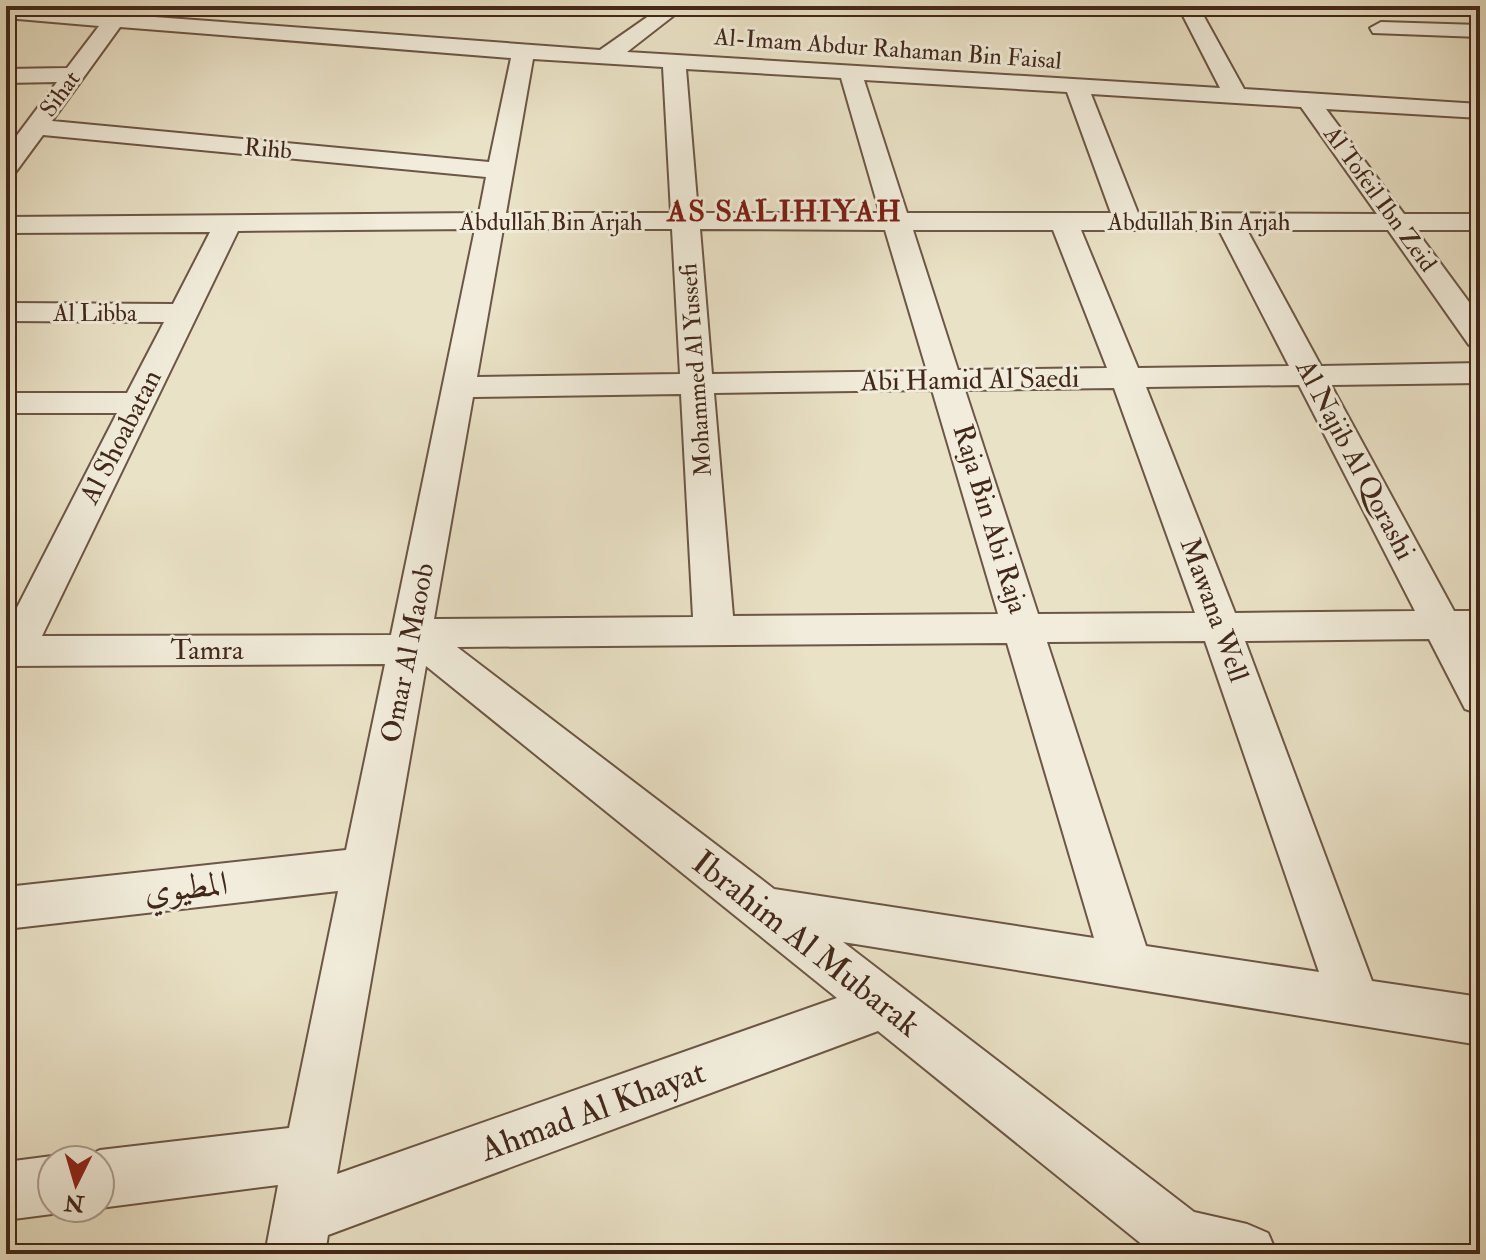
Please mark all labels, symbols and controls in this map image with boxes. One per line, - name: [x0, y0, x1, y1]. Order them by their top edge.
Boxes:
- street label: Al-Imam Abdur Rahaman Bin Faisal: [712, 21, 1063, 77]
- street label: Sihat: [33, 65, 87, 123]
- street label: Al Tofeil Ibn Zeid: [1316, 119, 1443, 278]
- street label: Rihb: [243, 131, 293, 167]
- district label: AS SALIHIYAH: [665, 193, 903, 230]
- street label: Abdullah Bin Arjah: [459, 207, 643, 238]
- street label: Abdullah Bin Arjah: [1107, 207, 1291, 238]
- street label: Mohammed Al Yussefi: [673, 262, 719, 478]
- street label: Al Libba: [52, 298, 138, 329]
- street label: Al Najib Al Qorashi: [1287, 353, 1423, 566]
- street label: Abi Hamid Al Saedi: [859, 361, 1080, 399]
- street label: Al Shoabatan: [72, 364, 170, 511]
- street label: Raja Bin Abi Raja: [945, 420, 1035, 618]
- street label: Mawana Well: [1172, 533, 1256, 687]
- street label: Omar Al Maoob: [373, 560, 443, 746]
- street label: Tamra: [171, 633, 244, 668]
- street label: Ibrahim Al Mubarak: [683, 841, 929, 1047]
- street label: المطيوي: [142, 862, 231, 919]
- street label: Ahmad Al Khayat: [474, 1050, 711, 1172]
- north arrow: [36, 1144, 116, 1224]
- text: N: [63, 1188, 86, 1218]

